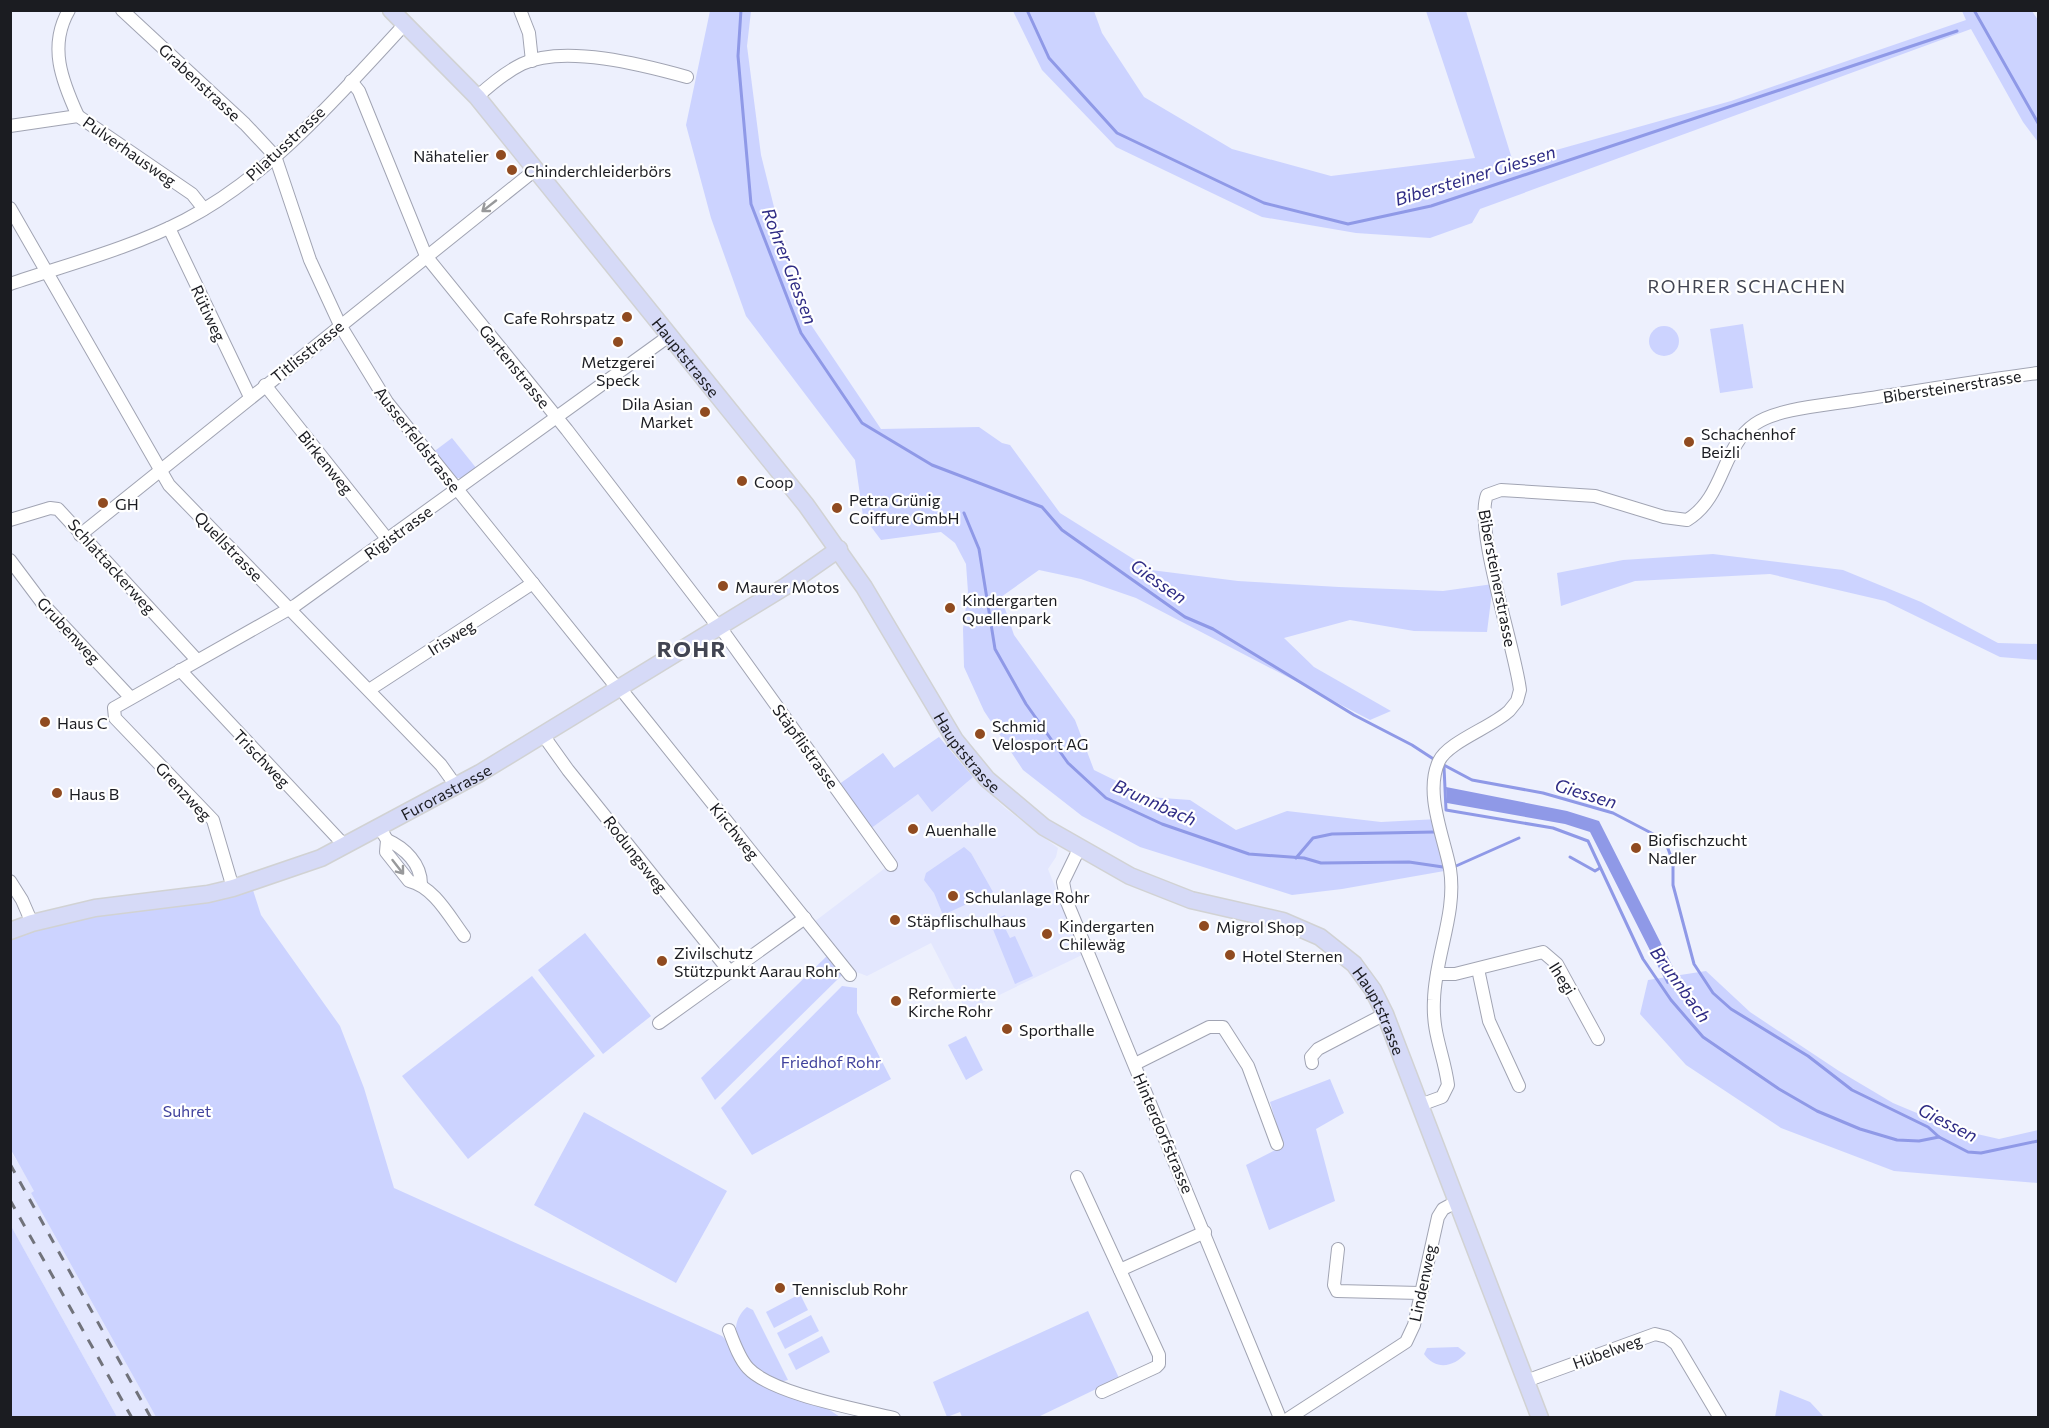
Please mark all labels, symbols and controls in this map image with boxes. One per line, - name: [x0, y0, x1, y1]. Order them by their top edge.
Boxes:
- street label: Grabenstrasse: [155, 39, 245, 125]
- street label: Pilatusstrasse: [242, 102, 328, 184]
- street label: Pulverhausweg: [80, 112, 180, 190]
- water label: Bibersteiner Giessen: [1392, 140, 1558, 210]
- place label: Nähatelier: [413, 146, 490, 165]
- marker: Nähatelier: [494, 148, 508, 162]
- place label: Chinderchleiderbörs: [524, 161, 671, 180]
- marker: Chinderchleiderbörs: [505, 163, 519, 177]
- one-way arrow: [481, 200, 497, 213]
- water label: Rohrer Giessen: [758, 205, 822, 327]
- district label: ROHRER SCHACHEN: [1647, 275, 1847, 297]
- street label: Rütiweg: [188, 282, 230, 344]
- place label: Cafe Rohrspatz: [504, 308, 615, 327]
- marker: Cafe Rohrspatz: [620, 310, 634, 324]
- street label: Hauptstrasse: [649, 313, 724, 400]
- street label: Titlisstrasse: [267, 316, 347, 386]
- street label: Gartenstrasse: [476, 320, 554, 412]
- marker: Metzgerei Speck: [611, 335, 625, 349]
- place label: Metzgerei Speck: [581, 352, 655, 389]
- street label: Bibersteinerstrasse: [1881, 366, 2023, 406]
- street label: Ausserfeldstrasse: [371, 383, 465, 495]
- place label: Dila Asian Market: [622, 394, 693, 431]
- marker: Dila Asian Market: [698, 405, 712, 419]
- place label: Schachenhof Beizli: [1701, 424, 1796, 461]
- street label: Birkenweg: [295, 426, 358, 498]
- marker: Schachenhof Beizli: [1682, 435, 1696, 449]
- place label: Coop: [754, 472, 794, 491]
- marker: Coop: [735, 474, 749, 488]
- place label: Petra Grünig Coiffure GmbH: [849, 490, 960, 527]
- place label: GH: [115, 494, 139, 513]
- marker: GH: [96, 496, 110, 510]
- street label: Rigistrasse: [360, 501, 436, 563]
- marker: Petra Grünig Coiffure GmbH: [830, 501, 844, 515]
- street label: Quellstrasse: [191, 507, 267, 585]
- street label: Bibersteinerstrasse: [1475, 508, 1521, 648]
- street label: Schlattackerweg: [64, 515, 160, 618]
- water label: Giessen: [1127, 554, 1191, 608]
- place label: Maurer Motos: [735, 577, 839, 596]
- marker: Maurer Motos: [716, 579, 730, 593]
- place label: Kindergarten Quellenpark: [962, 590, 1057, 627]
- street label: Grubenweg: [34, 593, 105, 667]
- marker: Kindergarten Quellenpark: [943, 601, 957, 615]
- street label: Irisweg: [424, 615, 478, 659]
- district label: ROHR: [657, 635, 727, 662]
- street label: Stäpflistrasse: [769, 700, 843, 792]
- street label: Hauptstrasse: [931, 708, 1005, 796]
- place label: Haus C: [57, 713, 108, 732]
- marker: Haus C: [38, 715, 52, 729]
- place label: Schmid Velosport AG: [992, 716, 1088, 753]
- street label: Trischweg: [230, 725, 294, 791]
- marker: Schmid Velosport AG: [973, 727, 987, 741]
- street label: Grenzweg: [152, 758, 216, 824]
- street label: Furorastrasse: [397, 759, 494, 823]
- water label: Giessen: [1552, 773, 1620, 813]
- water label: Brunnbach: [1110, 774, 1200, 830]
- place label: Haus B: [69, 784, 119, 803]
- marker: Haus B: [50, 786, 64, 800]
- street label: Kirchweg: [706, 799, 764, 863]
- street label: Rodungsweg: [600, 812, 672, 897]
- place label: Auenhalle: [925, 820, 997, 839]
- marker: Auenhalle: [906, 822, 920, 836]
- place label: Biofischzucht Nadler: [1648, 830, 1748, 867]
- marker: Biofischzucht Nadler: [1629, 841, 1643, 855]
- one-way arrow: [391, 859, 404, 875]
- place label: Schulanlage Rohr: [965, 887, 1090, 906]
- marker: Schulanlage Rohr: [946, 889, 960, 903]
- place label: Stäpflischulhaus: [907, 911, 1026, 930]
- marker: Stäpflischulhaus: [888, 913, 902, 927]
- place label: Kindergarten Chilewäg: [1059, 916, 1154, 953]
- place label: Migrol Shop: [1216, 917, 1304, 936]
- marker: Migrol Shop: [1197, 919, 1211, 933]
- marker: Kindergarten Chilewäg: [1040, 927, 1054, 941]
- water label: Brunnbach: [1646, 942, 1716, 1026]
- place label: Zivilschutz Stützpunkt Aarau Rohr: [674, 943, 841, 980]
- place label: Hotel Sternen: [1242, 946, 1343, 965]
- marker: Hotel Sternen: [1223, 948, 1237, 962]
- marker: Zivilschutz Stützpunkt Aarau Rohr: [655, 954, 669, 968]
- street label: Ihegi: [1546, 958, 1580, 998]
- street label: Hauptstrasse: [1349, 963, 1409, 1057]
- place label: Reformierte Kirche Rohr: [908, 983, 996, 1020]
- marker: Reformierte Kirche Rohr: [889, 994, 903, 1008]
- place label: Sporthalle: [1019, 1020, 1094, 1039]
- marker: Sporthalle: [1000, 1022, 1014, 1036]
- park label: Friedhof Rohr: [781, 1052, 882, 1071]
- street label: Hinterdorfstrasse: [1130, 1070, 1198, 1196]
- water label: Giessen: [1915, 1098, 1981, 1146]
- park label: Suhret: [163, 1101, 212, 1120]
- street label: Lindenweg: [1405, 1242, 1440, 1323]
- place label: Tennisclub Rohr: [792, 1279, 909, 1298]
- marker: Tennisclub Rohr: [773, 1281, 787, 1295]
- street label: Hübelweg: [1570, 1330, 1645, 1372]

